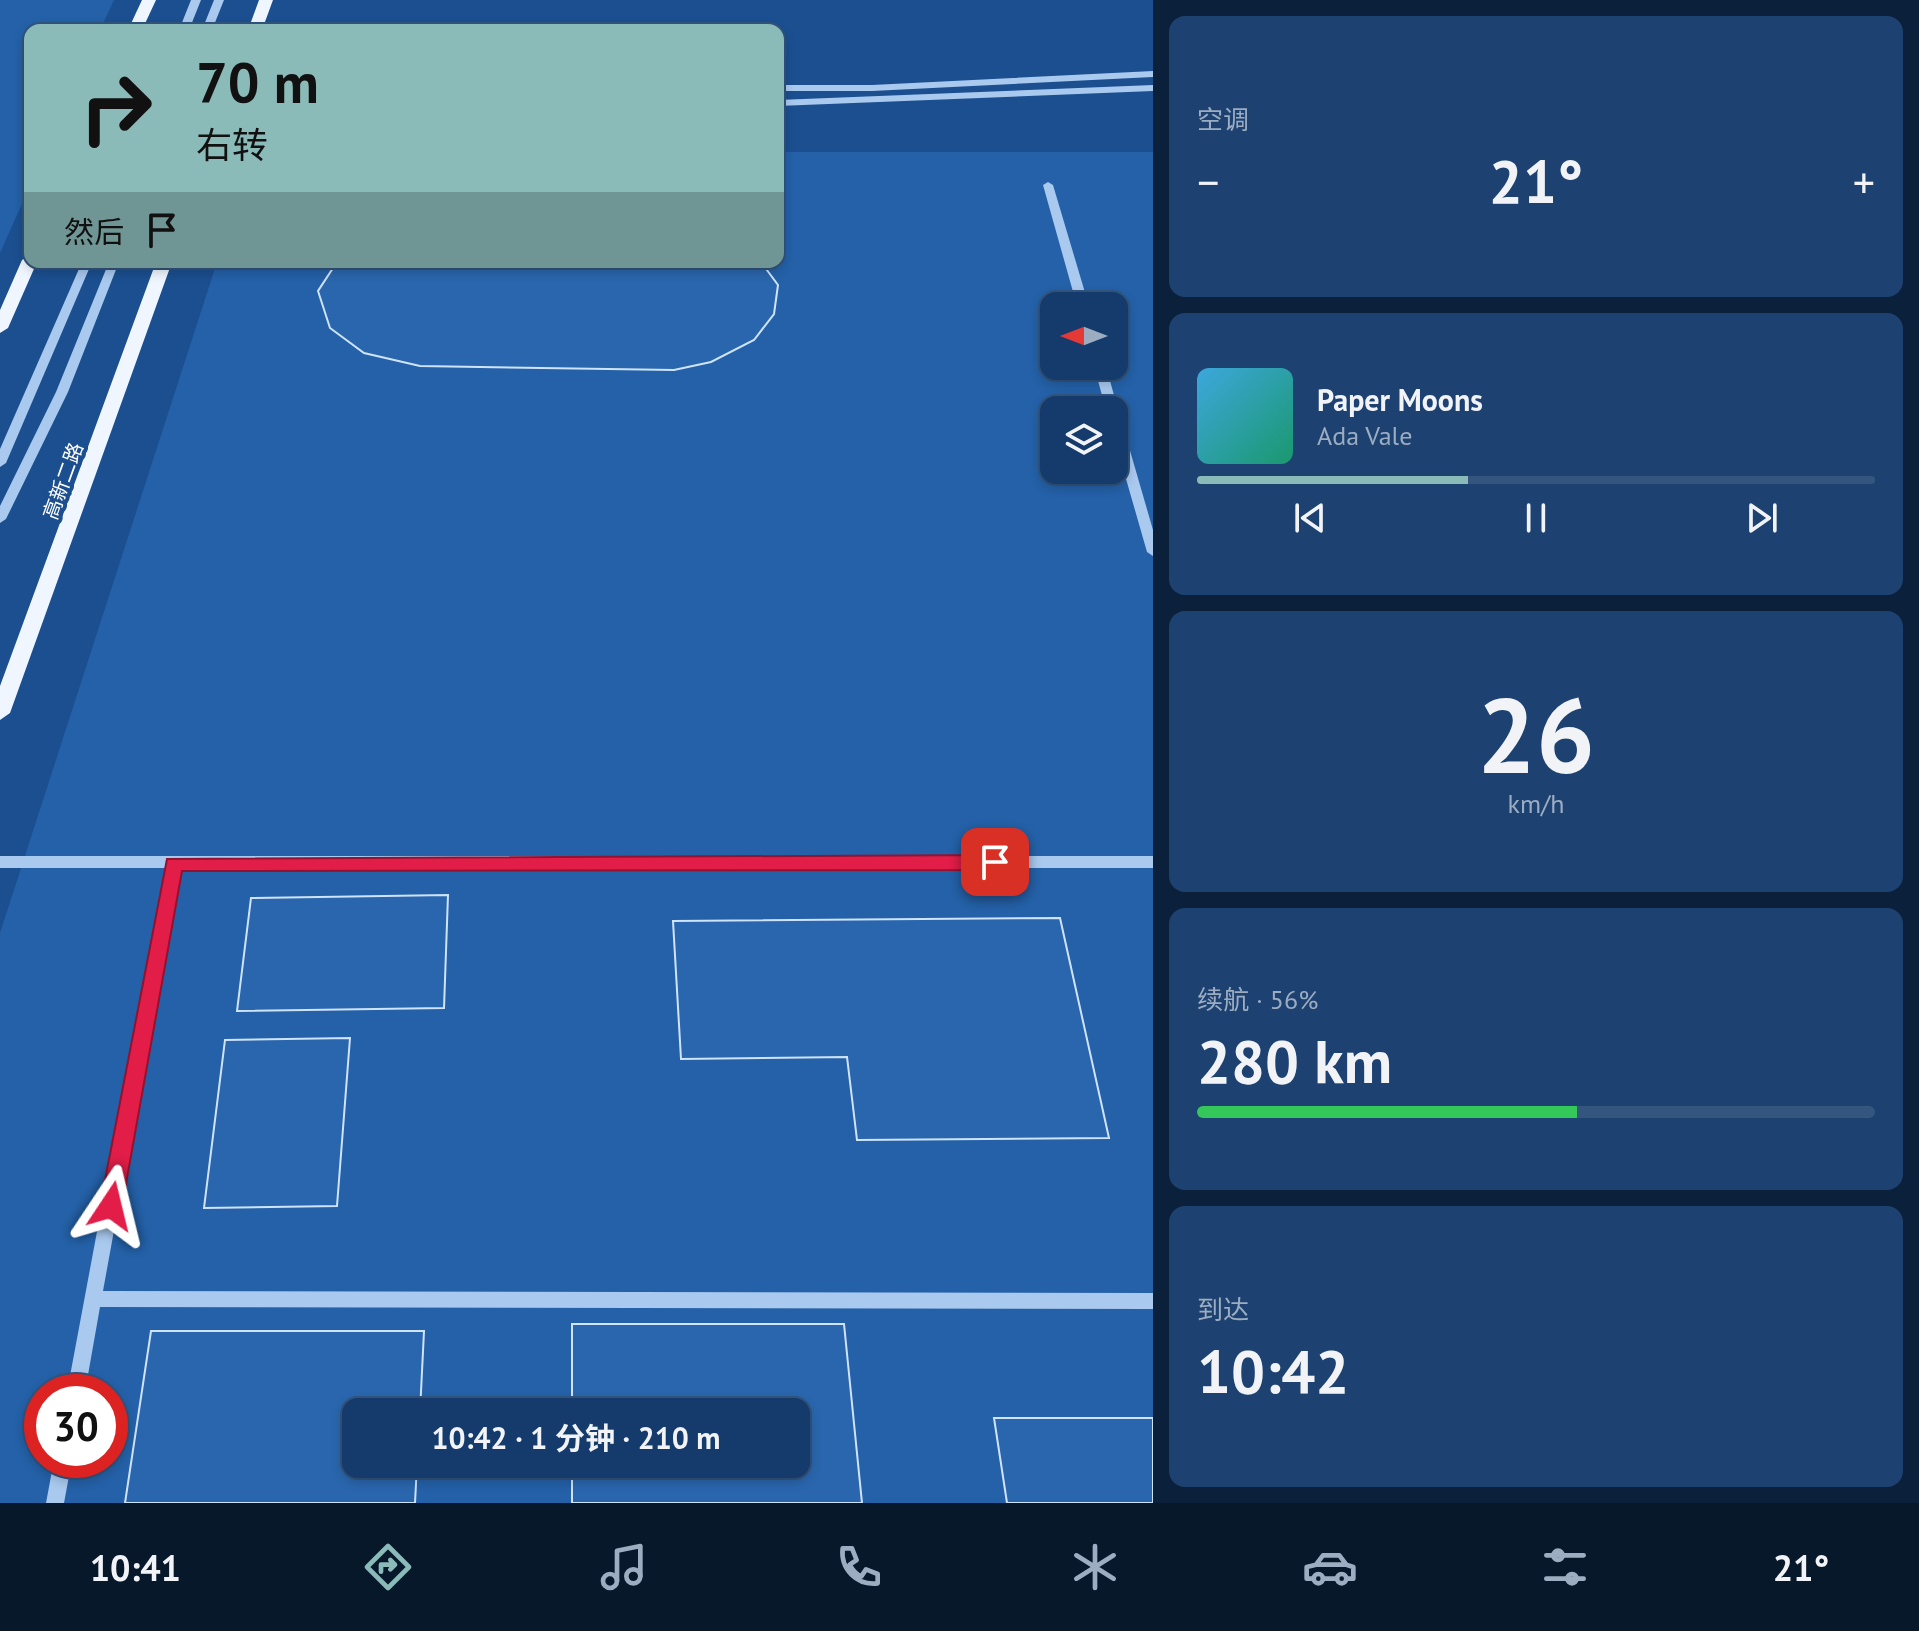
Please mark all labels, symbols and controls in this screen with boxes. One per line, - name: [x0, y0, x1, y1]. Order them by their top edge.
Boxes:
- text: 70 m: [196, 46, 319, 118]
- icon: right: [64, 56, 168, 160]
- text: 空调: [1197, 103, 1249, 136]
- text: 右转: [196, 121, 268, 168]
- text: 21°: [1489, 142, 1583, 220]
- text: −: [1197, 153, 1219, 210]
- text: +: [1853, 153, 1875, 210]
- icon: arrive: [140, 208, 184, 252]
- text: 然后: [64, 212, 124, 251]
- north arrow: [1040, 292, 1128, 380]
- map controls: [1040, 292, 1128, 484]
- text: Paper Moons: [1317, 380, 1483, 419]
- button: layers: [1040, 396, 1128, 484]
- text: Ada Vale: [1317, 419, 1412, 452]
- street label: 高新二路: [37, 439, 89, 523]
- icon: previous: [1288, 496, 1332, 540]
- icon: pause: [1514, 496, 1558, 540]
- icon: next: [1740, 496, 1784, 540]
- text: 26: [1477, 667, 1595, 802]
- text: km/h: [1508, 787, 1565, 820]
- pin: [961, 828, 1029, 896]
- icon: arrive: [973, 840, 1017, 884]
- text: 续航 · 56%: [1197, 983, 1318, 1016]
- text: 280 km: [1197, 1022, 1392, 1100]
- position arrow: [69, 1164, 153, 1248]
- text: 到达: [1197, 1293, 1249, 1326]
- text: 10:42: [1197, 1332, 1349, 1410]
- speed limit sign: 30: [24, 1374, 128, 1478]
- text: 10:42 · 1 分钟 · 210 m: [431, 1418, 721, 1457]
- icon: directions: [360, 1539, 416, 1595]
- icon: music: [596, 1539, 652, 1595]
- icon: phone: [831, 1539, 887, 1595]
- icon: climate: [1067, 1539, 1123, 1595]
- icon: car: [1302, 1539, 1358, 1595]
- icon: filters: [1537, 1539, 1593, 1595]
- text: 10:41: [90, 1544, 181, 1591]
- text: 21°: [1773, 1544, 1829, 1591]

